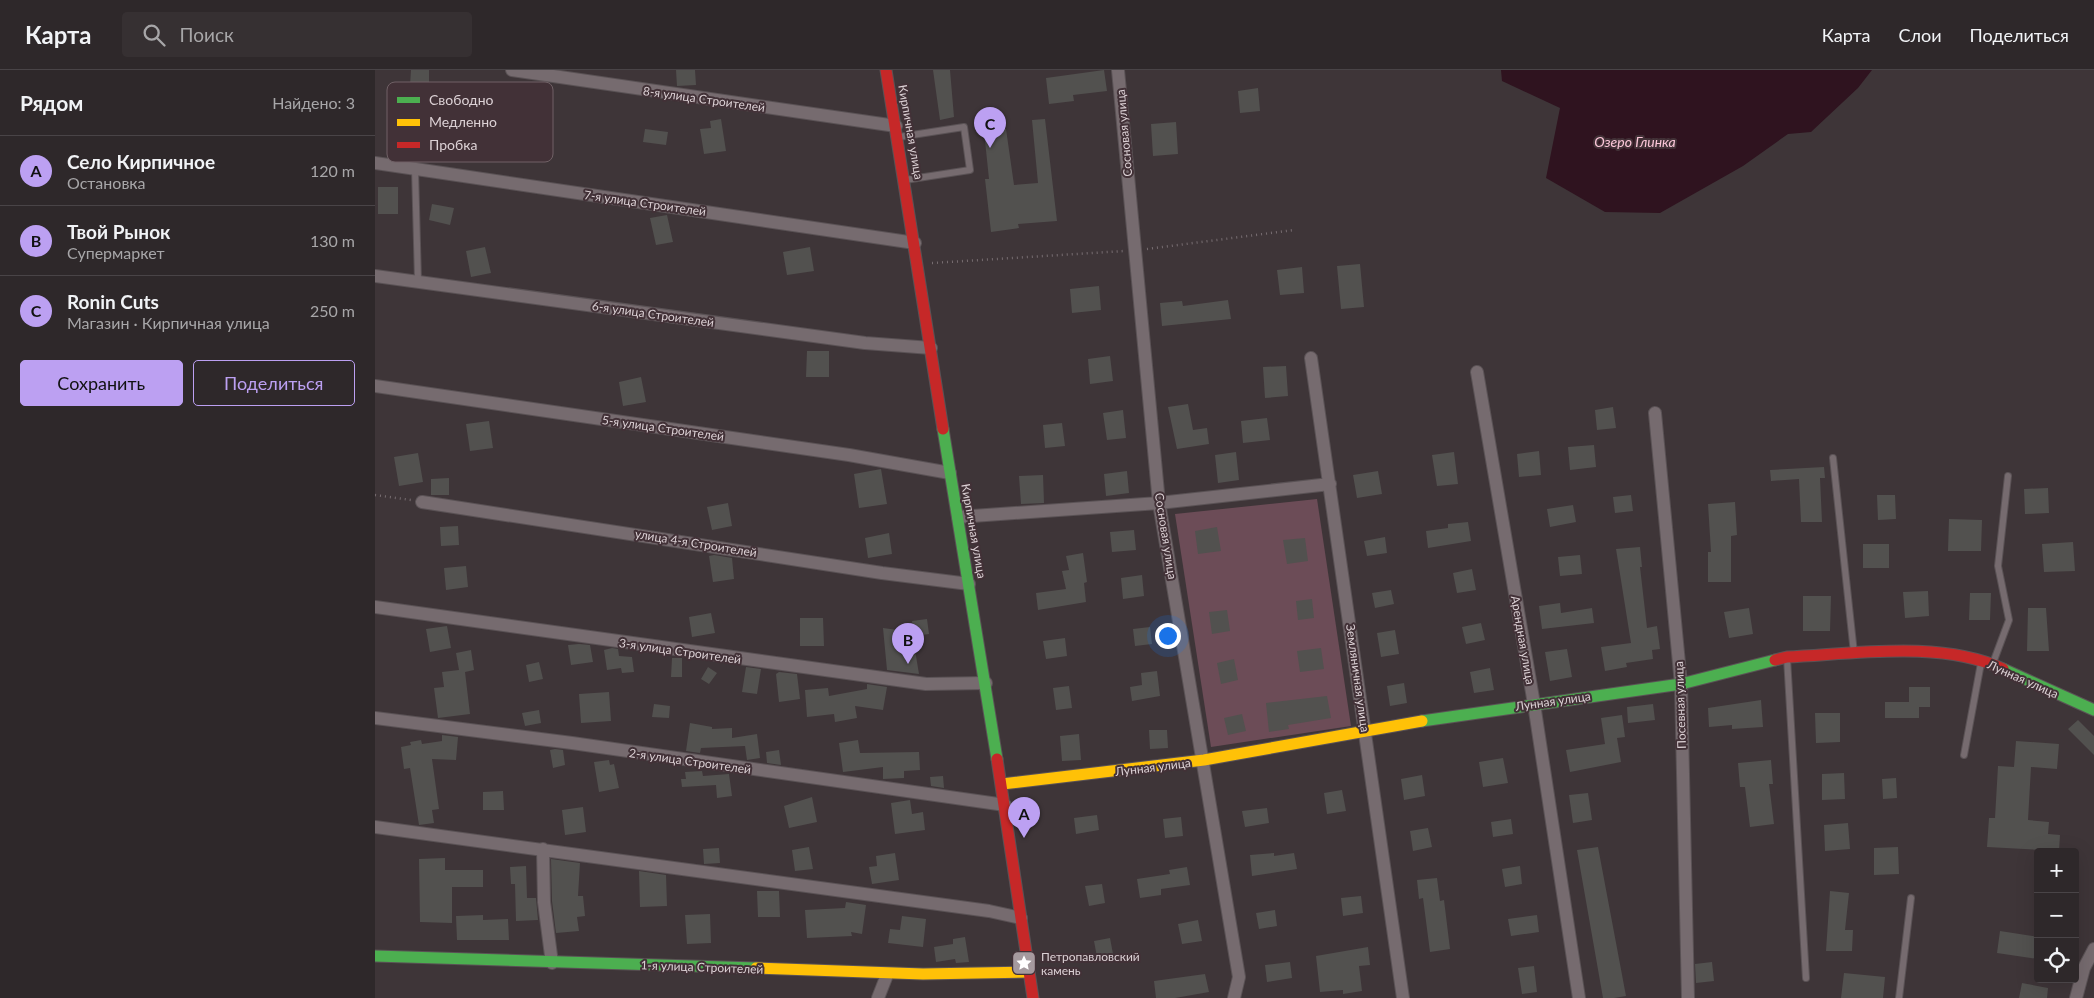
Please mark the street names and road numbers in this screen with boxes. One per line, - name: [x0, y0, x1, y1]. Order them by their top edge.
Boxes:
- street label: 8-я улица Строителей: [642, 83, 766, 115]
- street label: Кирпичная улица: [895, 83, 927, 181]
- street label: Сосновая улица: [1113, 89, 1135, 177]
- street label: 7-я улица Строителей: [583, 187, 707, 219]
- street label: 6-я улица Строителей: [591, 298, 715, 330]
- street label: 5-я улица Строителей: [601, 412, 725, 444]
- street label: Кирпичная улица: [958, 482, 990, 580]
- street label: Сосновая улица: [1152, 492, 1180, 581]
- street label: улица 4-я Строителей: [634, 526, 758, 560]
- street label: Арендная улица: [1508, 594, 1538, 686]
- street label: Земляничная улица: [1343, 623, 1373, 733]
- street label: 3-я улица Строителей: [618, 635, 742, 667]
- street label: Лунная улица: [1984, 656, 2061, 701]
- street label: Посевная улица: [1671, 661, 1689, 749]
- street label: Лунная улица: [1513, 688, 1592, 714]
- street label: 2-я улица Строителей: [628, 745, 752, 777]
- street label: Лунная улица: [1113, 755, 1192, 779]
- street label: 1-я улица Строителей: [640, 957, 764, 977]

